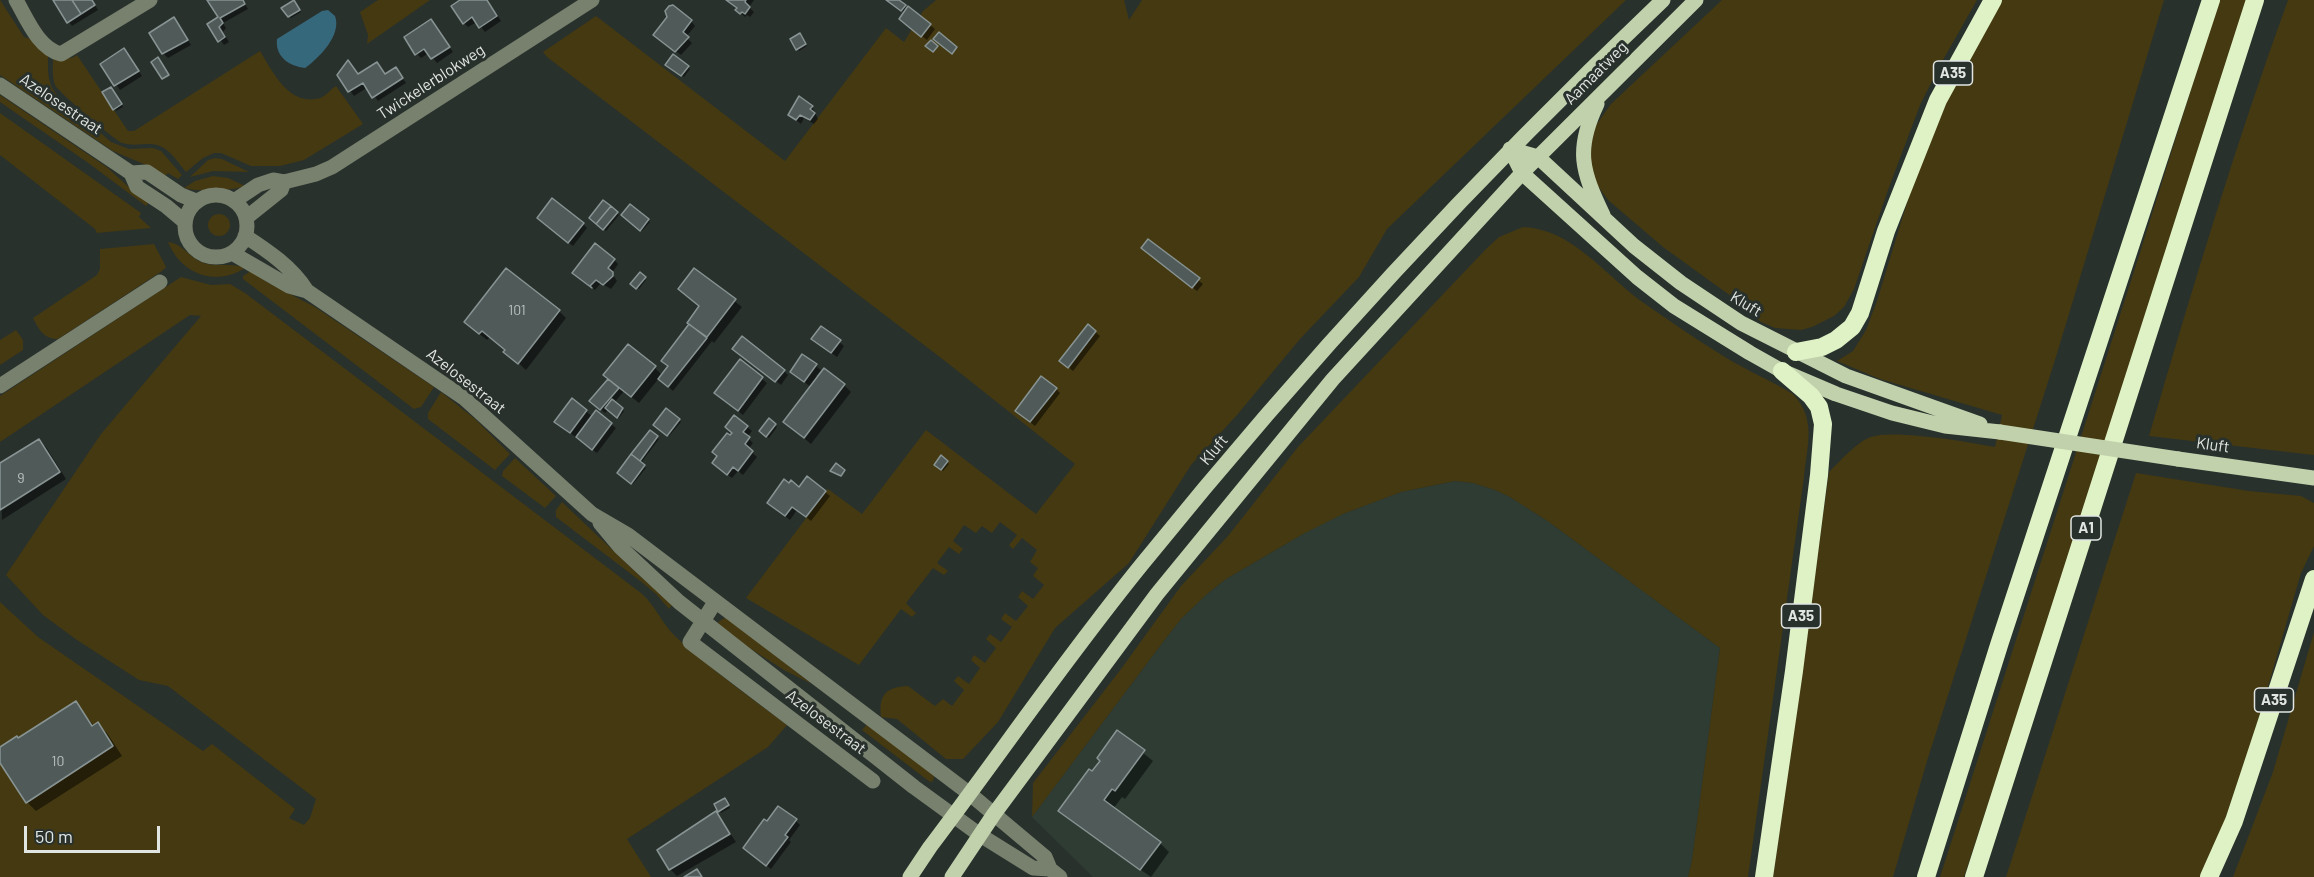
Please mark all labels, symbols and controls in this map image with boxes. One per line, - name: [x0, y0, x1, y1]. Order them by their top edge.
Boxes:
- street label: Aamaatweg: [1560, 37, 1632, 109]
- street label: Twickelerblokweg: [374, 40, 488, 124]
- road number: A35: [1934, 61, 1972, 85]
- street label: Azelosestraat: [16, 69, 106, 139]
- street label: Kluft: [1727, 287, 1765, 321]
- house number: 101: [508, 302, 526, 318]
- street label: Azelosestraat: [423, 344, 509, 418]
- street label: Kluft: [1196, 431, 1232, 469]
- street label: Kluft: [2195, 433, 2231, 457]
- house number: 9: [17, 470, 25, 486]
- road number: A1: [2071, 516, 2101, 540]
- road number: A35: [1782, 604, 1820, 628]
- street label: Azelosestraat: [782, 686, 870, 758]
- road number: A35: [2254, 688, 2294, 712]
- house number: 10: [52, 753, 64, 769]
- scale bar: [27, 814, 164, 852]
- text: 50 m: [35, 825, 73, 847]

